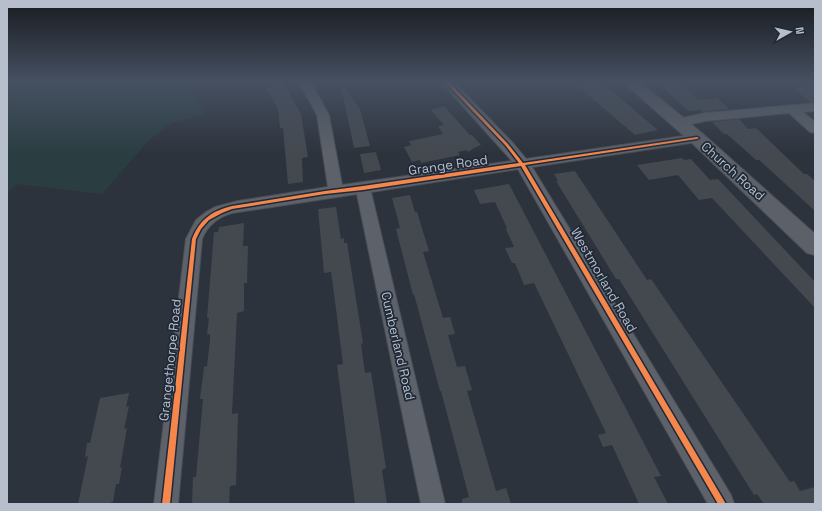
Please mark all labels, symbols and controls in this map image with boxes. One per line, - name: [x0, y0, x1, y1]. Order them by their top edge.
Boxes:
- north arrow: [770, 12, 810, 52]
- text: N: [792, 26, 807, 35]
- street label: Church Road: [698, 138, 768, 204]
- street label: Grange Road: [407, 151, 489, 179]
- street label: Westmorland Road: [567, 225, 641, 335]
- street label: Cumberland Road: [377, 290, 419, 402]
- street label: Grangethorpe Road: [155, 298, 185, 422]

